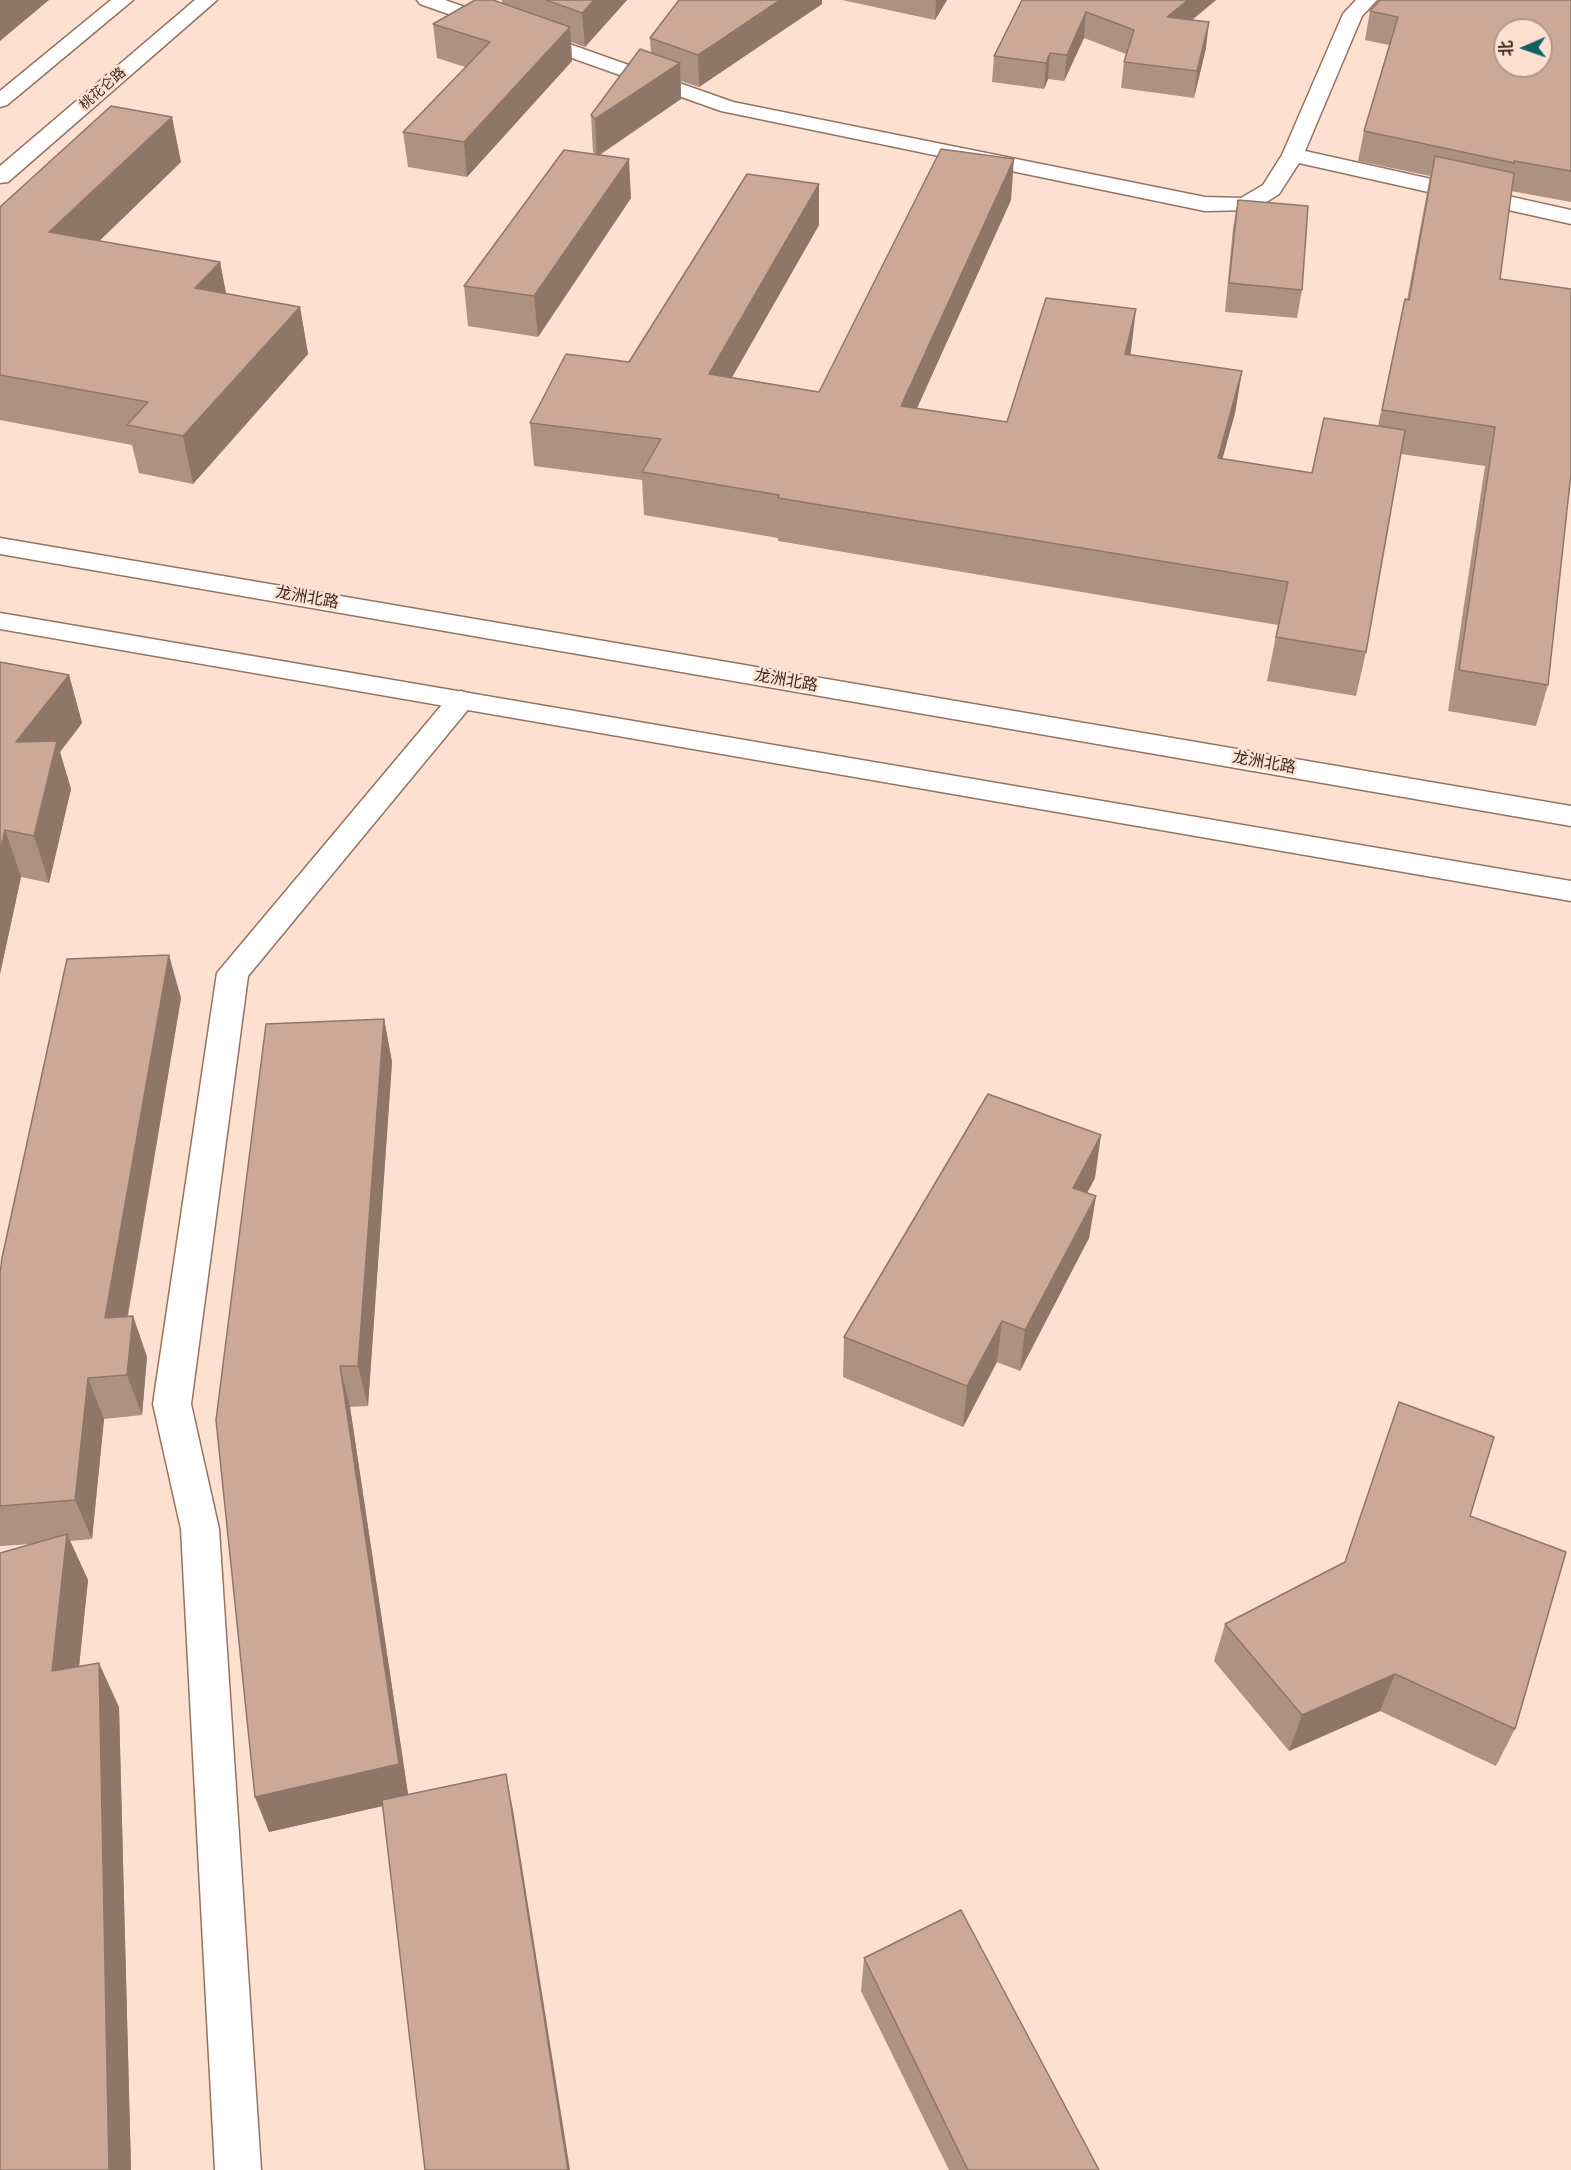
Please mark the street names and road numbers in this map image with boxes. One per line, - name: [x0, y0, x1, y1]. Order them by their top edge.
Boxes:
- street label: 桃花仑路: [76, 64, 130, 114]
- street label: 龙洲北路: [274, 583, 340, 613]
- street label: 龙洲北路: [753, 666, 819, 696]
- street label: 龙洲北路: [1231, 748, 1297, 778]

